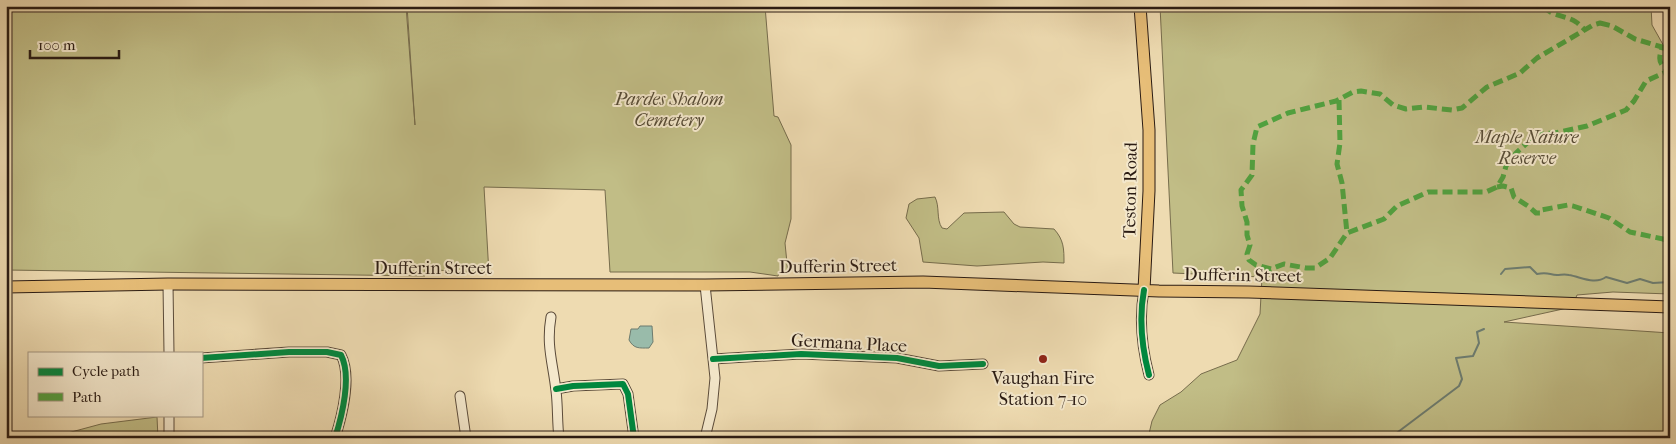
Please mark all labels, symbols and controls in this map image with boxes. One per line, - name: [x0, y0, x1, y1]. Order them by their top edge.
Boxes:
- scale bar: [30, 28, 119, 60]
- text: 100 m: [38, 36, 76, 54]
- park label: Pardes Shalom Cemetery: [614, 89, 723, 131]
- park label: Maple Nature Reserve: [1473, 127, 1579, 169]
- street label: Teston Road: [1119, 142, 1142, 238]
- street label: Dufferin Street: [779, 255, 898, 278]
- street label: Dufferin Street: [374, 258, 493, 279]
- street label: Dufferin Street: [1184, 264, 1303, 287]
- street label: Germana Place: [790, 330, 908, 357]
- legend: [28, 352, 202, 416]
- marker: Vaughan Fire Station 7-10: [1037, 353, 1049, 365]
- text: Cycle path: [72, 362, 140, 380]
- place label: Vaughan Fire Station 7-10: [991, 368, 1094, 410]
- text: Path: [72, 388, 102, 406]

